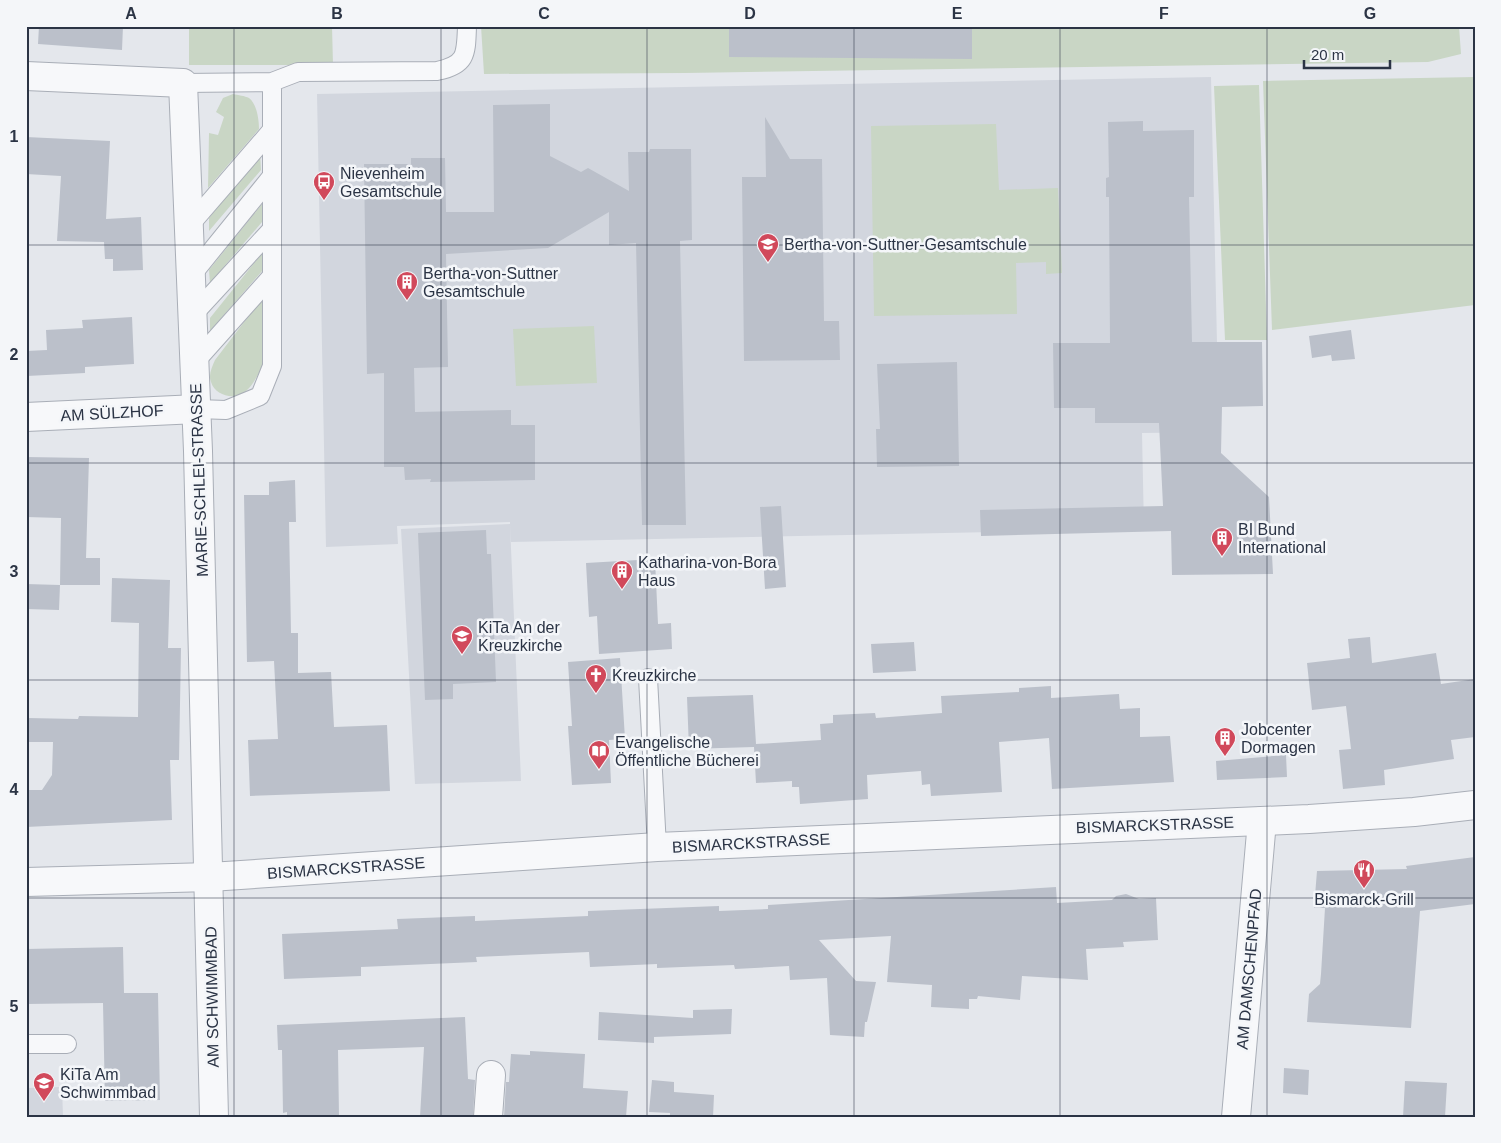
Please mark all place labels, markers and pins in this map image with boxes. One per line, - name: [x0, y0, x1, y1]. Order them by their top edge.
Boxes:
- place label: Nievenheim Gesamtschule: [340, 165, 442, 200]
- bus stop icon: Nievenheim Gesamtschule: [312, 170, 336, 201]
- school or university icon: Bertha-von-Suttner-Gesamtschule: [756, 232, 780, 263]
- place label: Bertha-von-Suttner-Gesamtschule: [784, 236, 1027, 253]
- place label: Bertha-von-Suttner Gesamtschule: [423, 265, 559, 300]
- building icon: Bertha-von-Suttner Gesamtschule: [395, 270, 419, 301]
- place label: BI Bund International: [1238, 521, 1326, 556]
- building icon: BI Bund International: [1210, 526, 1234, 557]
- place label: Katharina-von-Bora Haus: [638, 554, 777, 589]
- building icon: Katharina-von-Bora Haus: [610, 559, 634, 590]
- place label: KiTa An der Kreuzkirche: [478, 619, 563, 654]
- school or university icon: KiTa An der Kreuzkirche: [450, 624, 474, 655]
- church icon: Kreuzkirche: [584, 663, 608, 694]
- place label: Kreuzkirche: [612, 667, 697, 684]
- place label: Jobcenter Dormagen: [1241, 721, 1316, 756]
- building icon: Jobcenter Dormagen: [1213, 726, 1237, 757]
- place label: Evangelische Öffentliche Bücherei: [615, 734, 759, 769]
- library icon: Evangelische Öffentliche Bücherei: [587, 739, 611, 770]
- restaurant icon: Bismarck-Grill: [1352, 858, 1376, 889]
- place label: Bismarck-Grill: [1314, 891, 1414, 908]
- place label: KiTa Am Schwimmbad: [60, 1066, 156, 1101]
- school or university icon: KiTa Am Schwimmbad: [32, 1071, 56, 1102]

